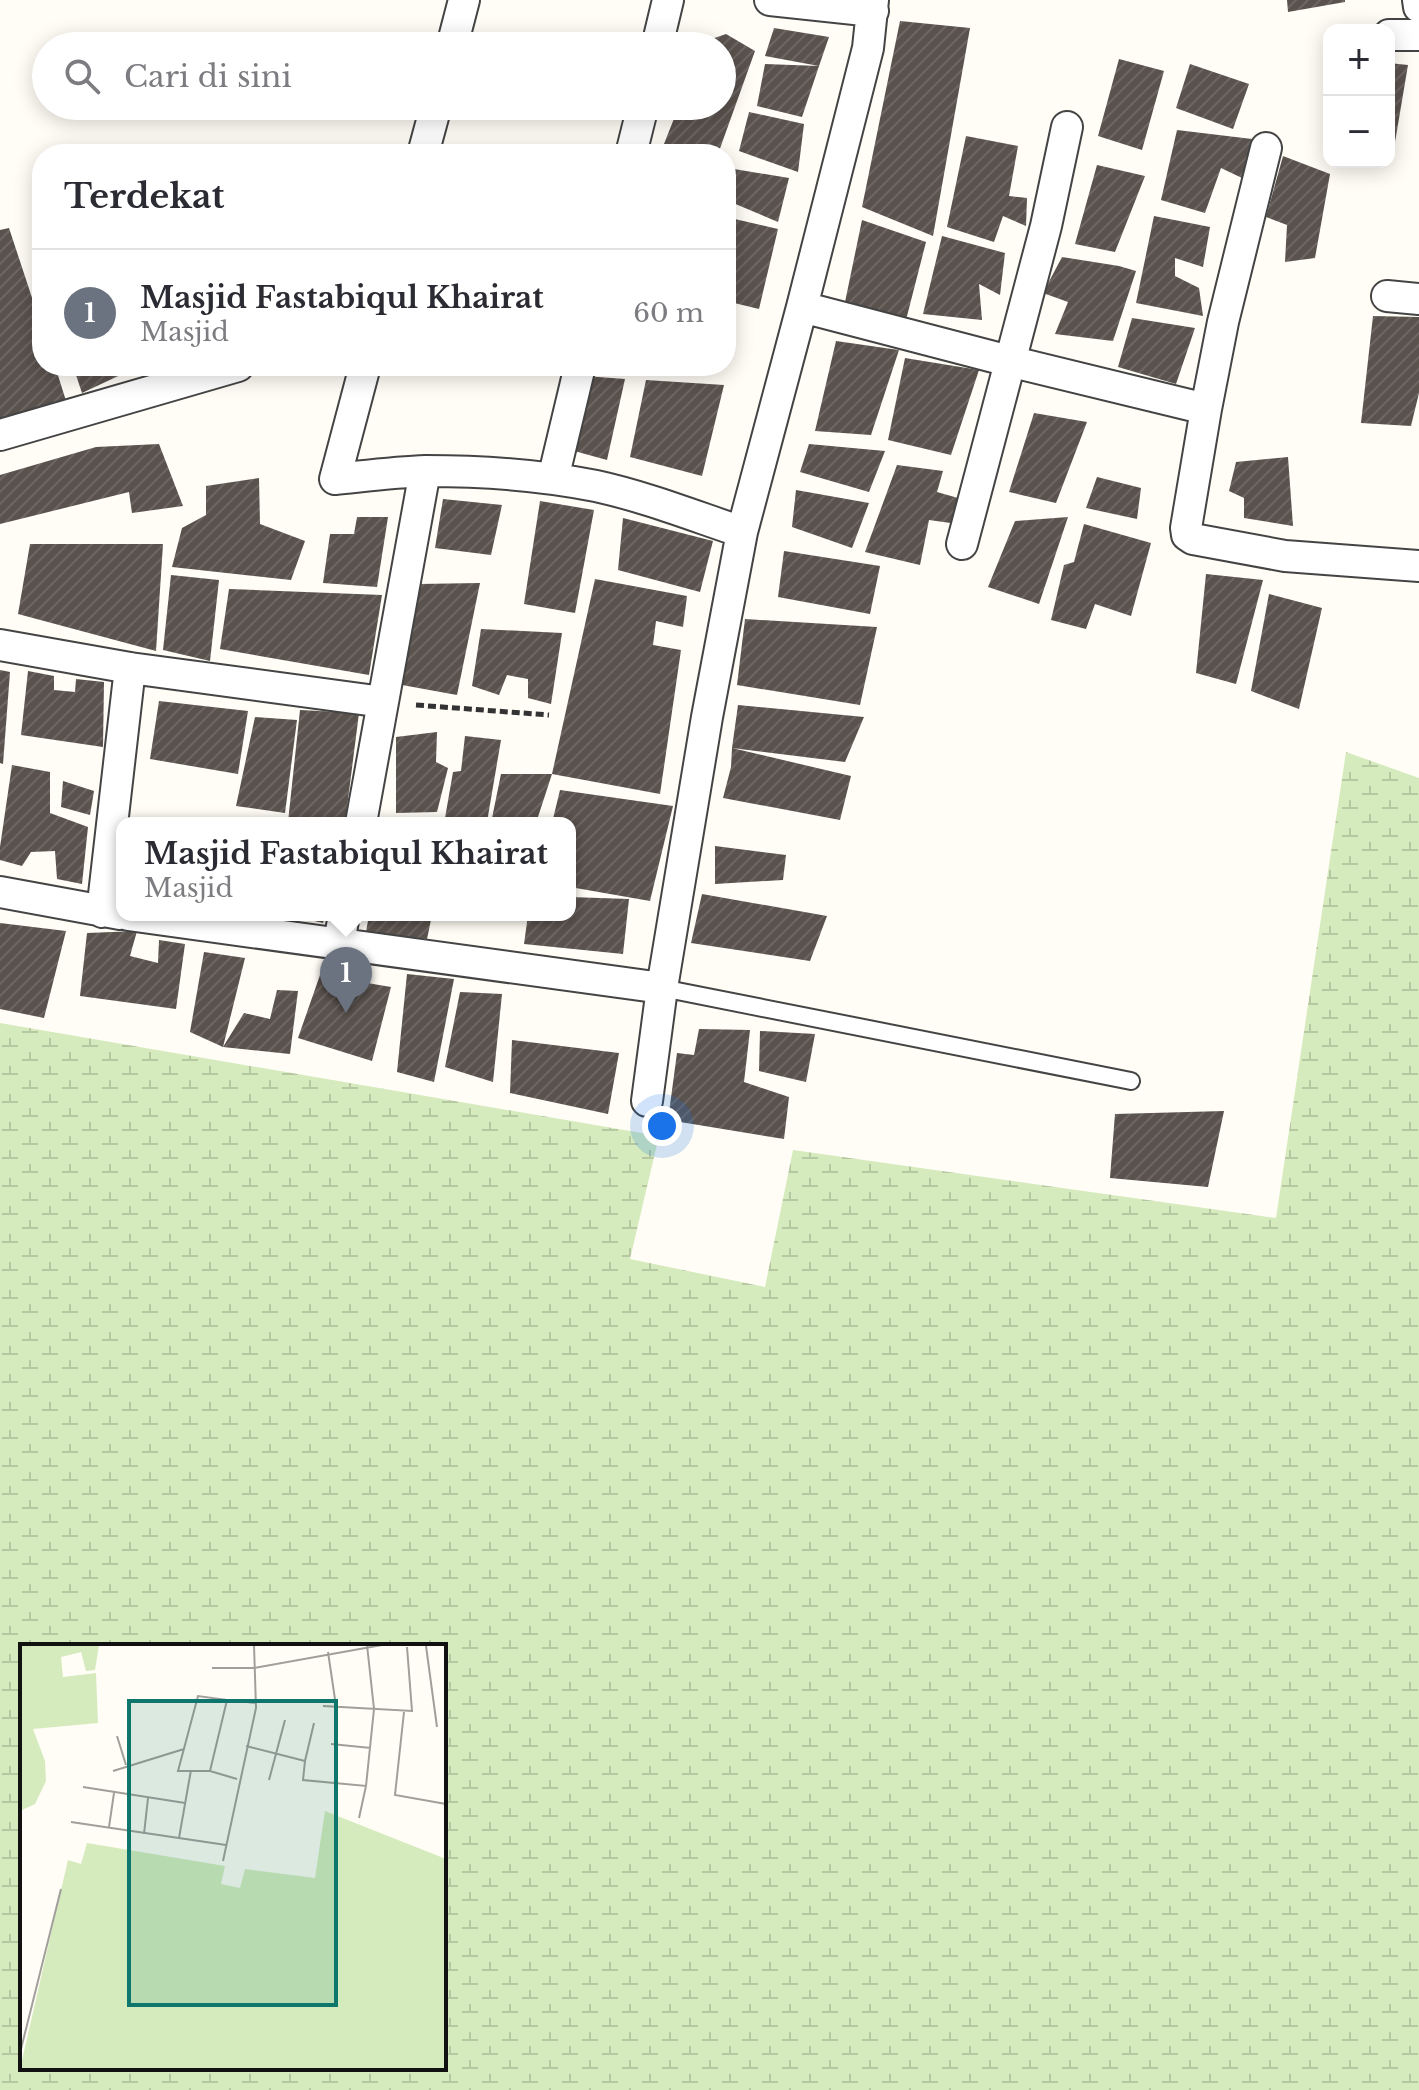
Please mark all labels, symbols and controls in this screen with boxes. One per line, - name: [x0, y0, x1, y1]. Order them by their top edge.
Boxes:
- map controls: [1323, 24, 1395, 168]
- button: +: [1323, 24, 1395, 96]
- search box: [32, 32, 736, 120]
- icon: search: [60, 54, 104, 98]
- text: Cari di sini: [124, 58, 292, 95]
- button: −: [1323, 96, 1395, 168]
- text: Terdekat: [64, 175, 225, 217]
- text: Masjid Fastabiqul Khairat: [140, 279, 544, 316]
- text: 1: [84, 297, 96, 329]
- text: 60 m: [633, 297, 704, 329]
- text: Masjid: [140, 316, 229, 348]
- popup: [116, 817, 576, 921]
- text: Masjid Fastabiqul Khairat: [144, 835, 548, 872]
- text: Masjid: [144, 872, 233, 904]
- pin: 1: [320, 947, 372, 1013]
- your location: [642, 1106, 682, 1146]
- inset map: [20, 1644, 446, 2070]

